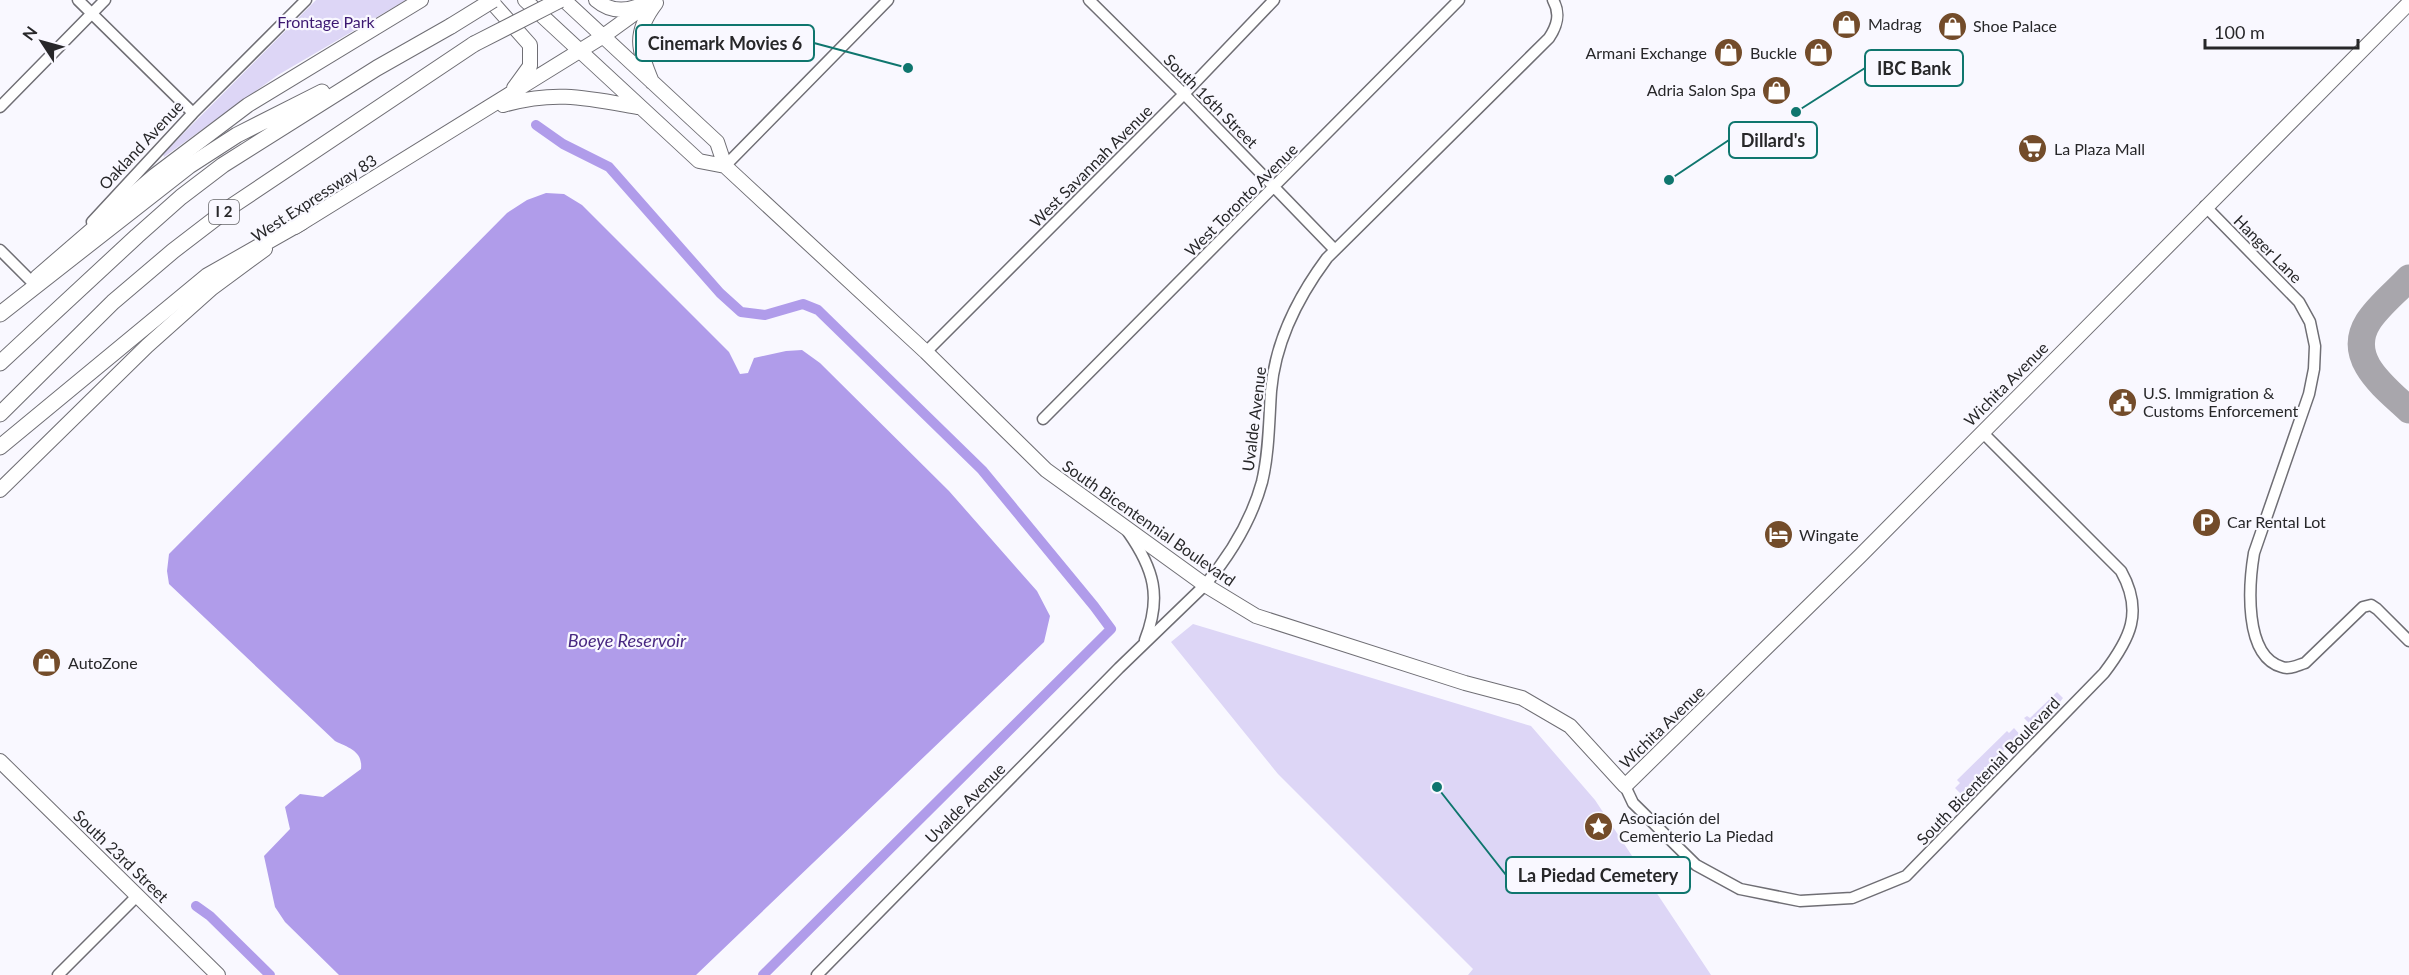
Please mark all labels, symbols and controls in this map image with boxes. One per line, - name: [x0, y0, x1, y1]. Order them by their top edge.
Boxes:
- shop icon: Madrag: [1831, 8, 1863, 40]
- shop icon: Shoe Palace: [1936, 10, 1968, 42]
- north arrow: [12, 12, 72, 72]
- park label: Frontage Park: [277, 12, 376, 31]
- scale bar: [2205, 12, 2358, 50]
- place label: Madrag: [1868, 14, 1922, 33]
- place label: Shoe Palace: [1973, 16, 2057, 35]
- text: 100 m: [2214, 21, 2265, 43]
- text: N: [18, 22, 41, 43]
- callout: Cinemark Movies 6: [636, 25, 814, 61]
- text: Cinemark Movies 6: [648, 32, 802, 54]
- shop icon: Armani Exchange: [1712, 37, 1744, 69]
- shop icon: Buckle: [1802, 37, 1834, 69]
- place label: Armani Exchange: [1585, 43, 1707, 62]
- place label: Buckle: [1750, 43, 1797, 62]
- street label: South 16th Street: [1160, 50, 1262, 152]
- callout: IBC Bank: [1865, 50, 1963, 86]
- text: IBC Bank: [1877, 57, 1951, 79]
- shop icon: Adria Salon Spa: [1761, 74, 1793, 106]
- place label: Adria Salon Spa: [1647, 80, 1756, 99]
- street label: Oakland Avenue: [95, 96, 187, 193]
- street label: West Savannah Avenue: [1026, 101, 1156, 231]
- callout: Dillard's: [1729, 122, 1817, 158]
- text: Dillard's: [1741, 129, 1805, 151]
- supermarket icon: La Plaza Mall: [2017, 133, 2049, 165]
- street label: West Toronto Avenue: [1180, 139, 1301, 260]
- place label: La Plaza Mall: [2054, 139, 2145, 158]
- street label: West Expressway 83: [248, 150, 380, 245]
- road number: I 2: [209, 200, 239, 224]
- street label: Hanger Lane: [2230, 211, 2306, 287]
- street label: Wichita Avenue: [1960, 338, 2052, 430]
- street label: Uvalde Avenue: [1238, 365, 1269, 472]
- place label: U.S. Immigration & Customs Enforcement: [2143, 383, 2298, 420]
- public building icon: U.S. Immigration & Customs Enforcement: [2106, 386, 2138, 418]
- street label: South Bicentennial Boulevard: [1059, 456, 1239, 590]
- parking icon: Car Rental Lot: [2190, 506, 2222, 538]
- place label: Car Rental Lot: [2227, 512, 2326, 531]
- hotel icon: Wingate: [1762, 519, 1794, 551]
- place label: Wingate: [1799, 525, 1859, 544]
- water label: Boeye Reservoir: [568, 629, 687, 651]
- shop icon: AutoZone: [31, 647, 63, 679]
- place label: AutoZone: [68, 653, 138, 672]
- street label: Wichita Avenue: [1615, 681, 1708, 772]
- street label: South Bicentenial Boulevard: [1912, 693, 2063, 848]
- street label: Uvalde Avenue: [921, 759, 1009, 847]
- street label: South 23rd Street: [70, 806, 173, 906]
- place label: Asociación del Cementerio La Piedad: [1619, 808, 1773, 845]
- place icon: Asociación del Cementerio La Piedad: [1582, 811, 1614, 843]
- callout: La Piedad Cemetery: [1506, 857, 1690, 893]
- text: La Piedad Cemetery: [1518, 864, 1679, 886]

